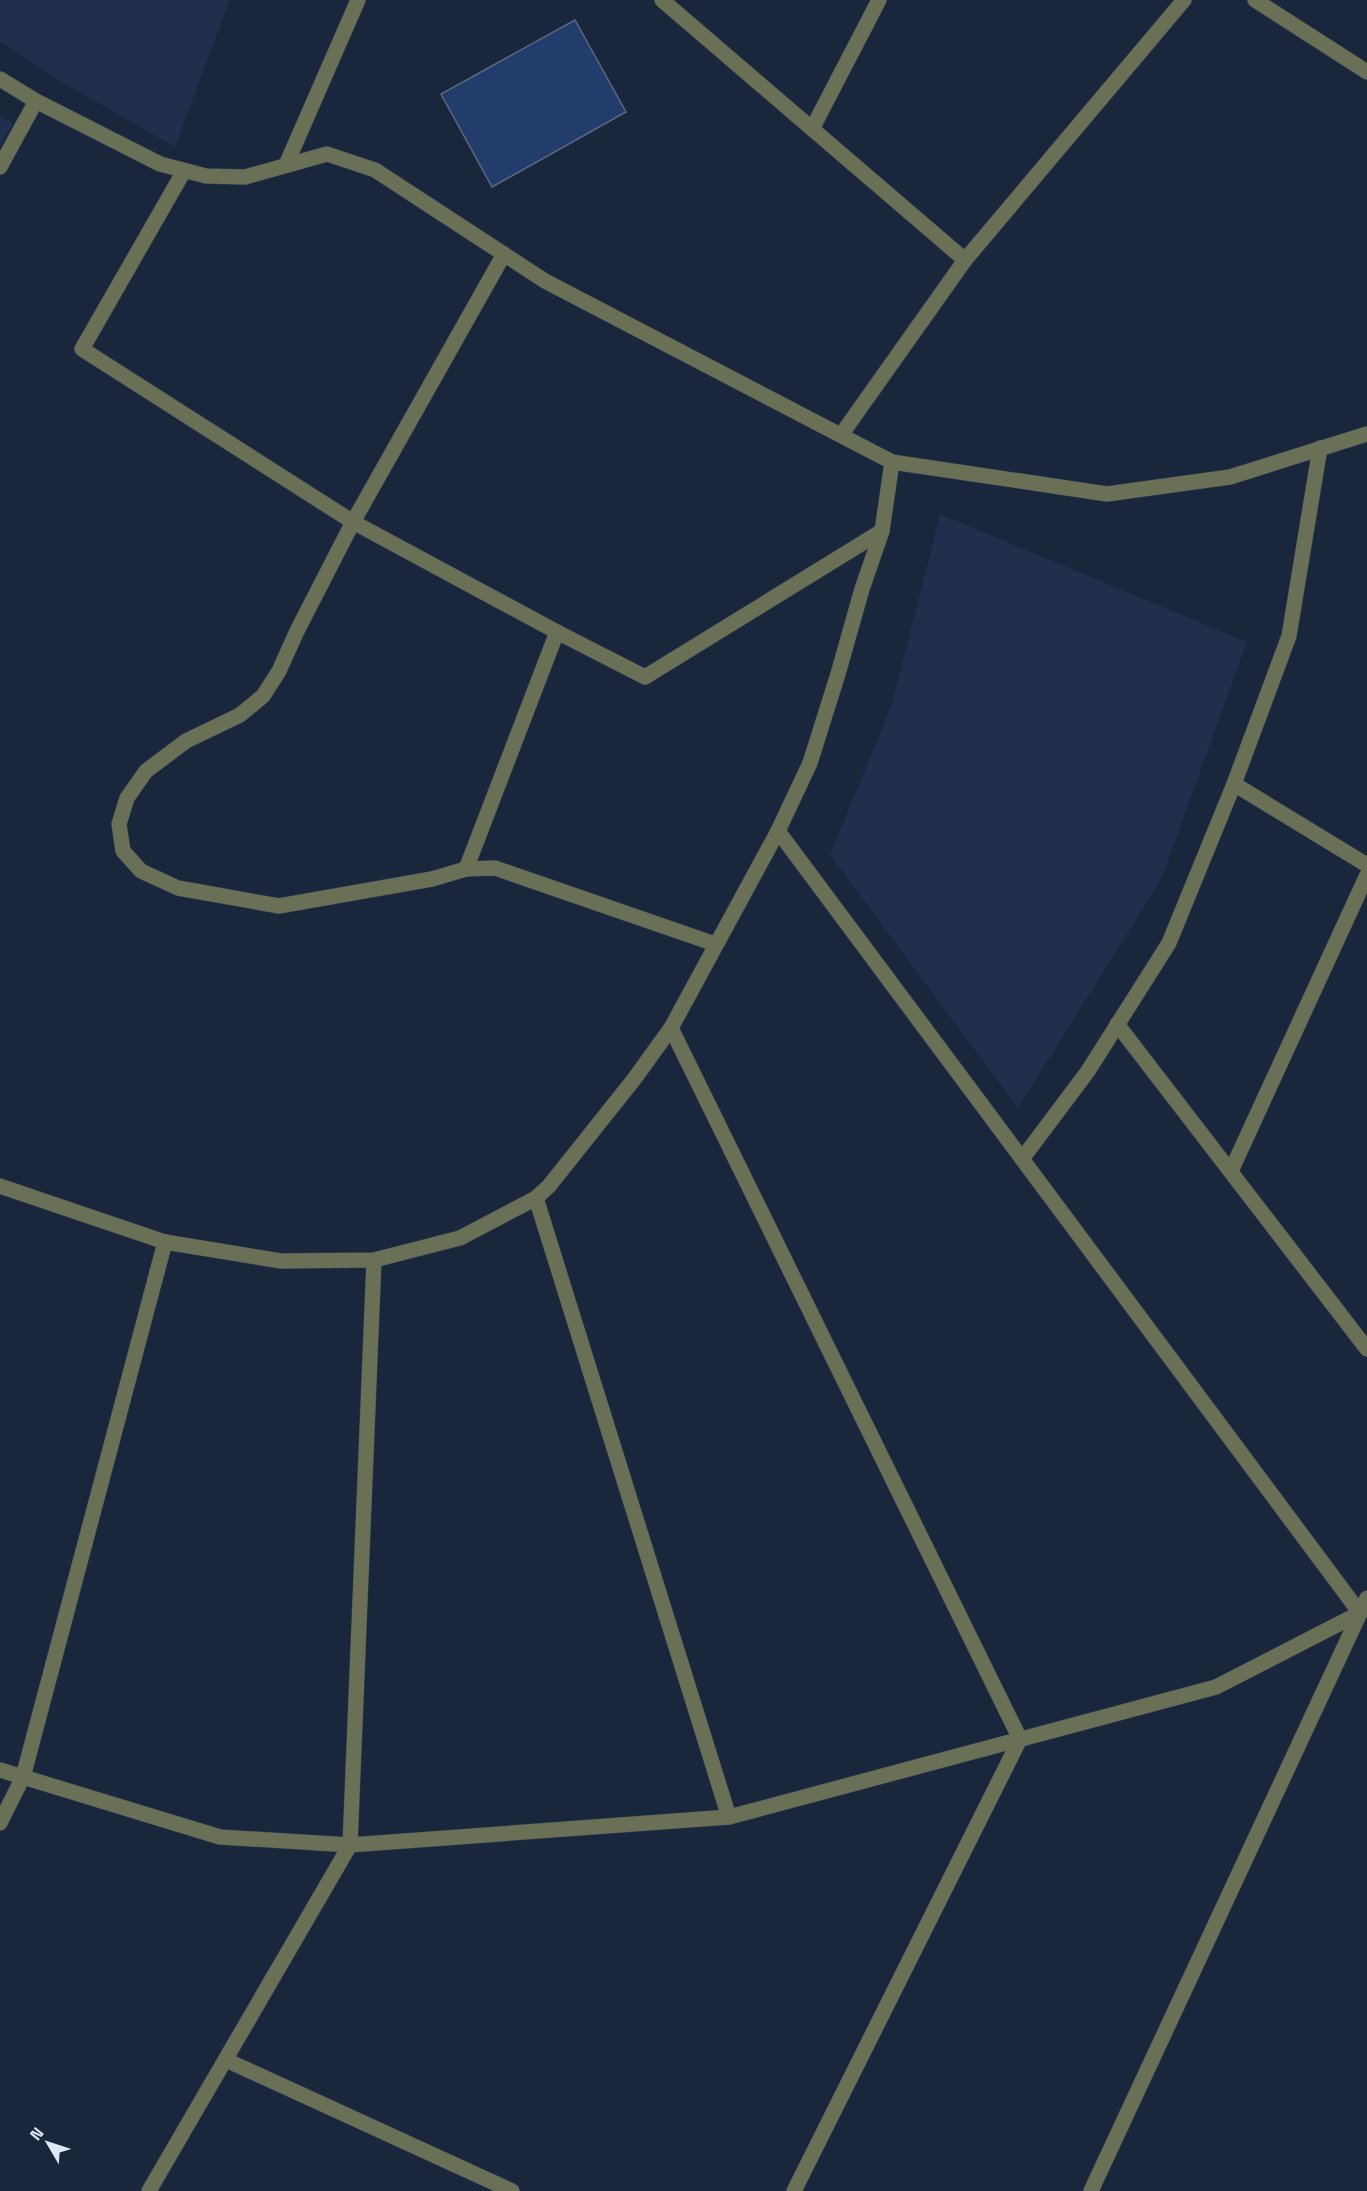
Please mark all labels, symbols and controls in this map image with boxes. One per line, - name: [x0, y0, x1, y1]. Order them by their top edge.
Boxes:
- north arrow: [18, 2113, 78, 2173]
- text: N: [25, 2123, 48, 2145]

